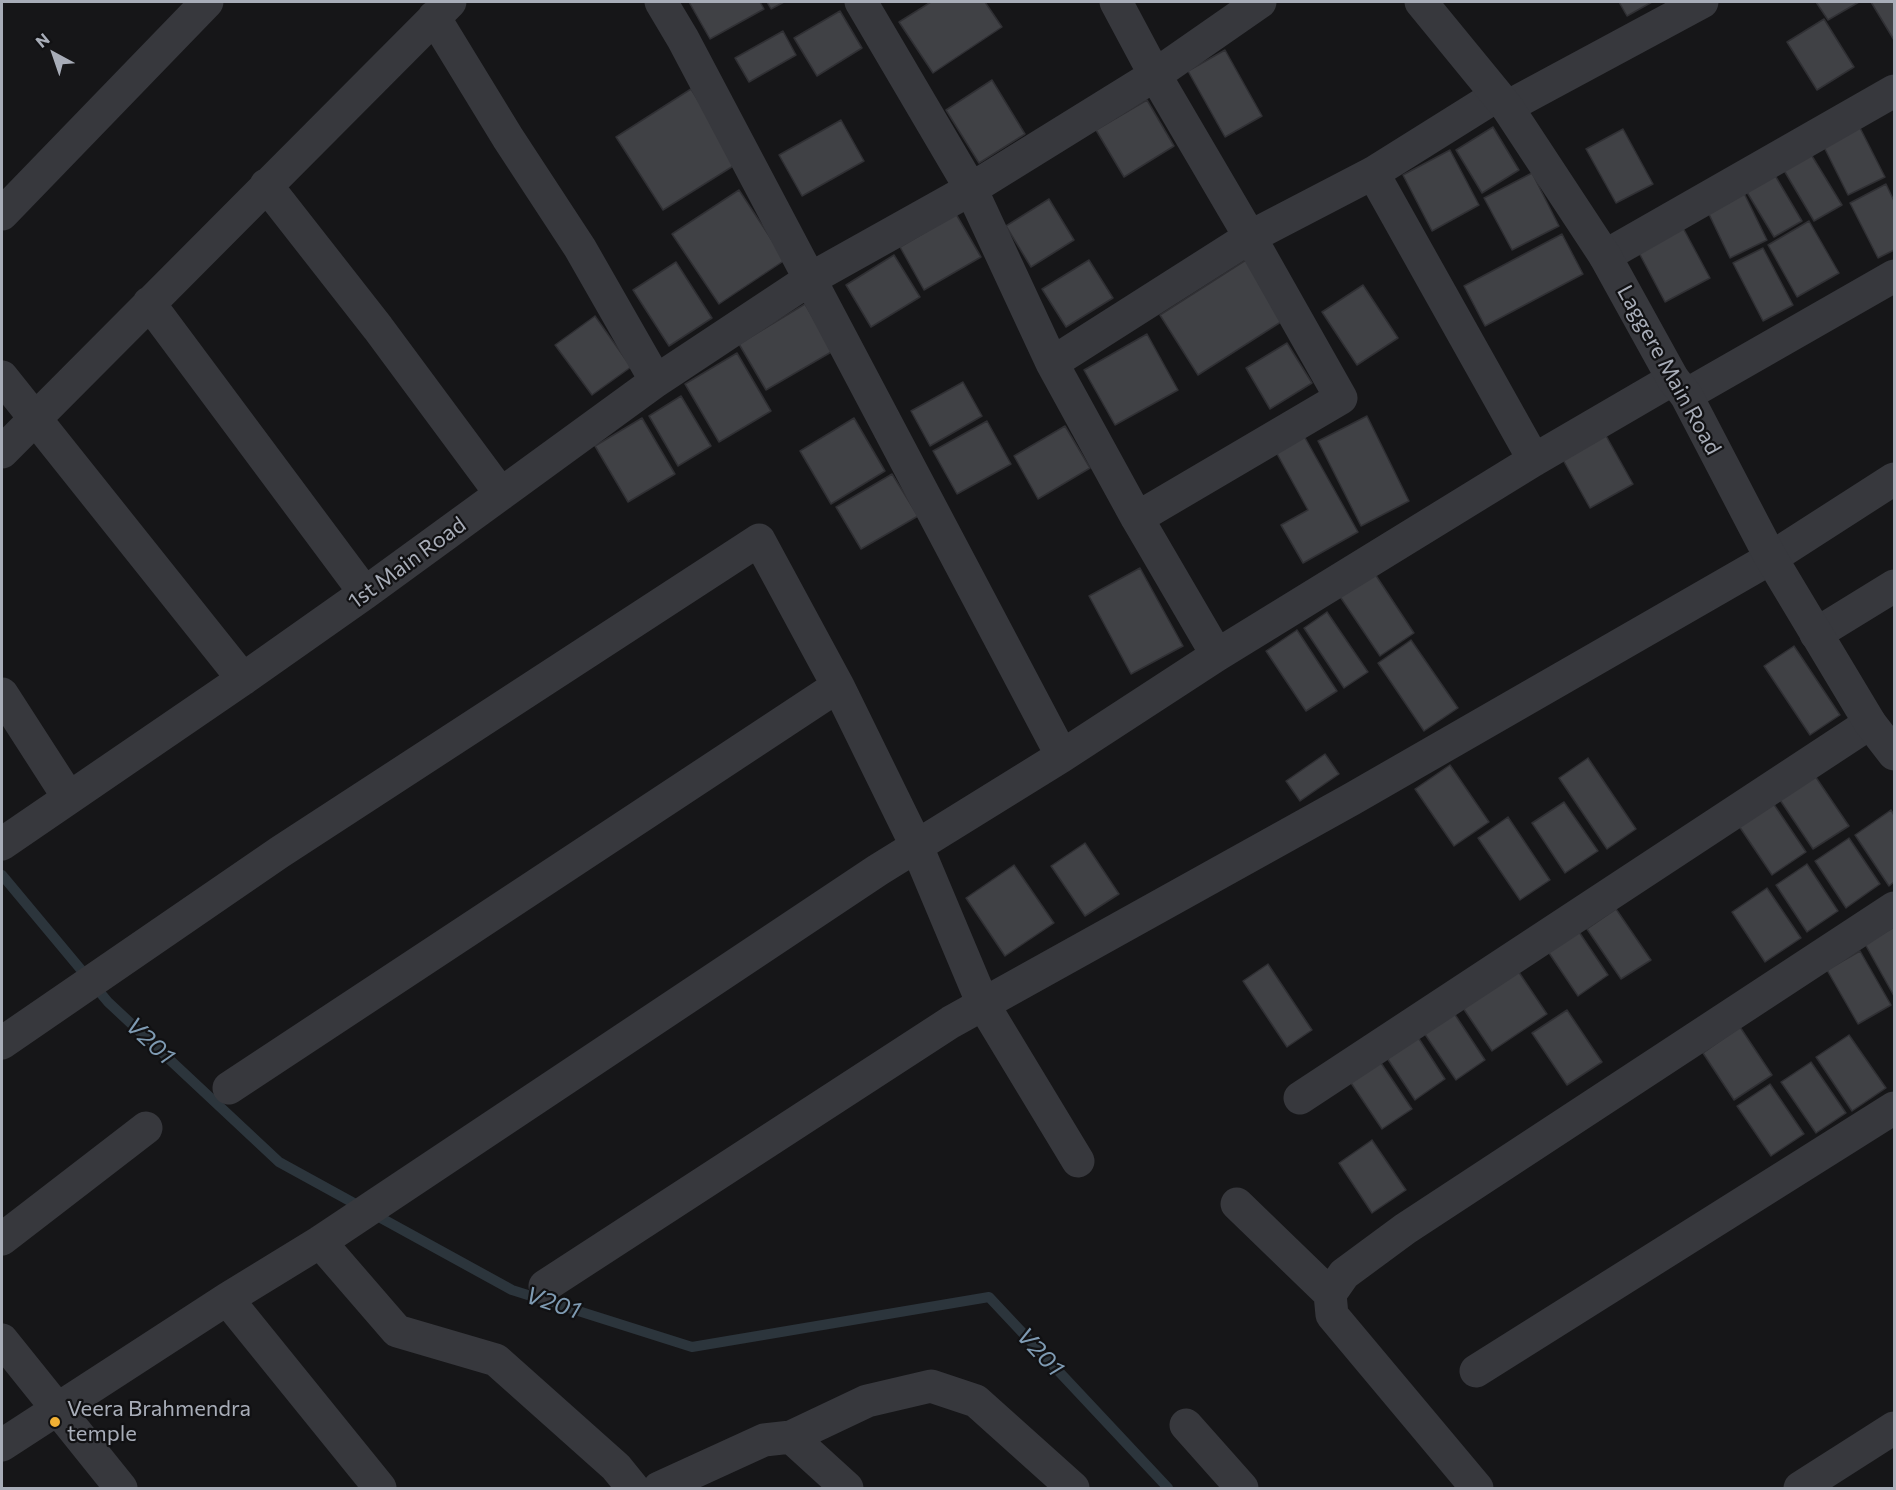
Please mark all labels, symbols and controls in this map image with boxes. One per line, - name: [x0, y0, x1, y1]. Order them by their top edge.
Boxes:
- north arrow: [24, 24, 84, 84]
- text: N: [31, 29, 53, 51]
- street label: Laggere Main Road: [1611, 281, 1727, 459]
- street label: 1st Main Road: [343, 512, 471, 614]
- water label: V201: [120, 1011, 180, 1071]
- water label: V201: [522, 1281, 584, 1325]
- water label: V201: [1010, 1322, 1070, 1382]
- place label: Veera Brahmendra temple: [67, 1396, 251, 1448]
- marker: Veera Brahmendra temple: [48, 1415, 62, 1429]

